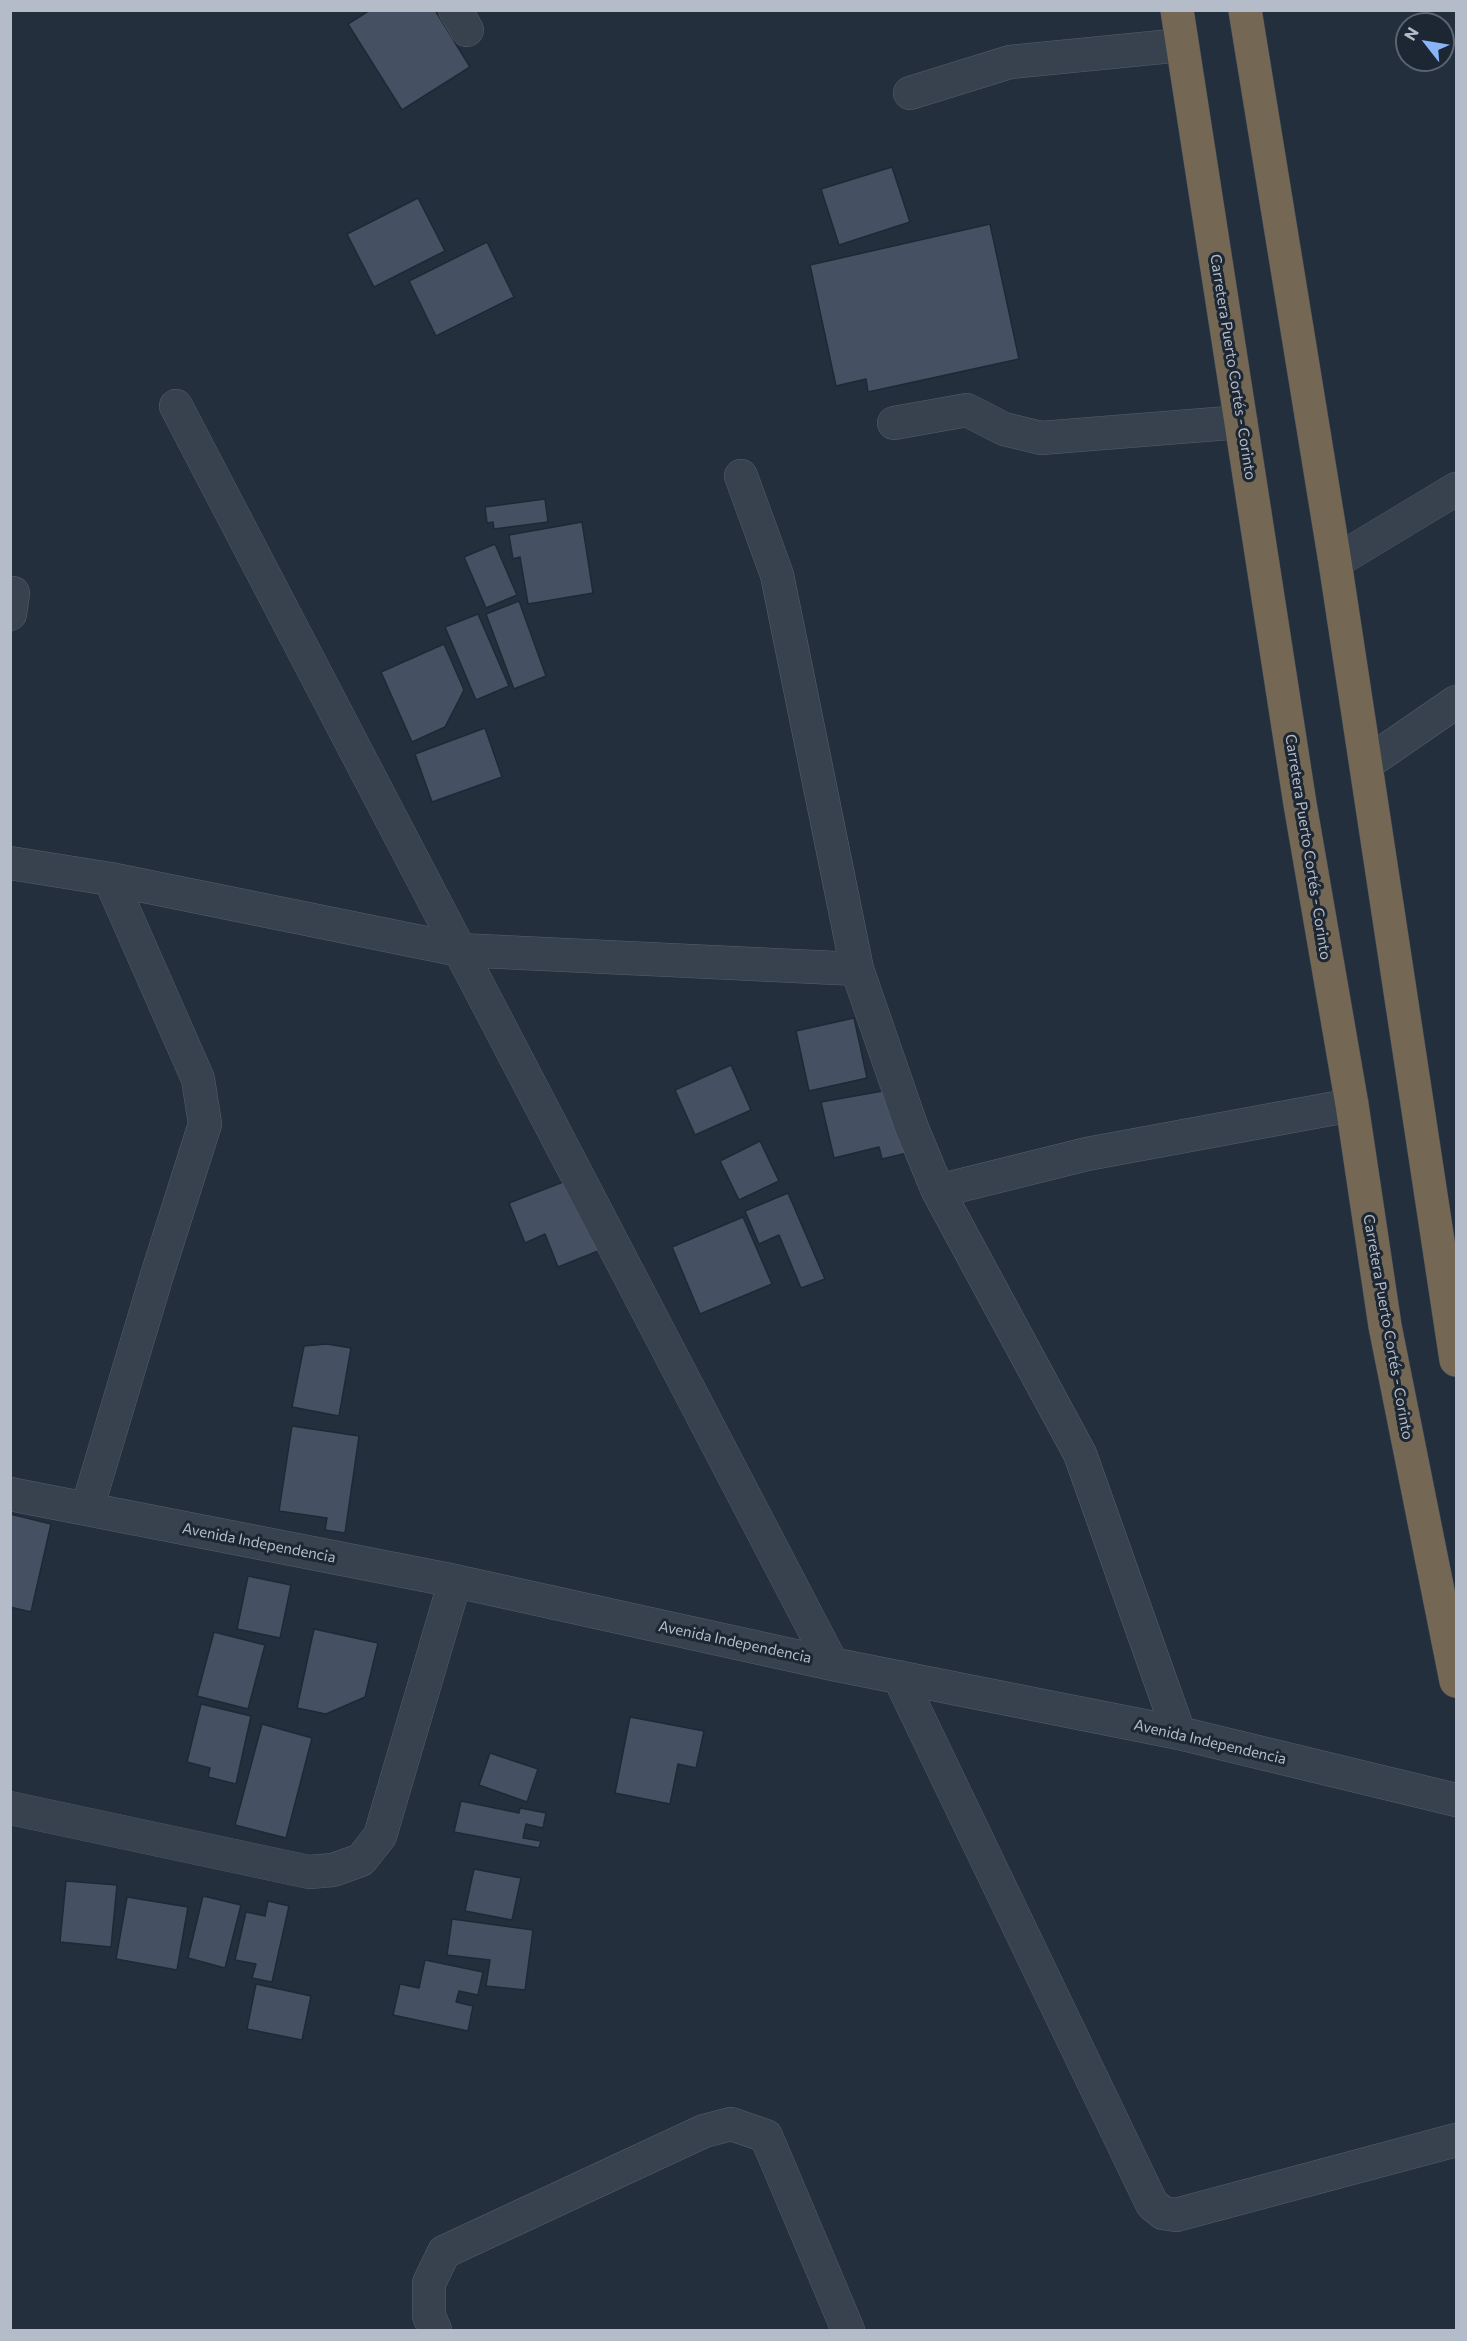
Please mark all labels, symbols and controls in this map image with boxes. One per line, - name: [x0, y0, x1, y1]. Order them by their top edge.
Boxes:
- north arrow: [1395, 12, 1455, 72]
- text: N: [1400, 23, 1422, 44]
- street label: Carretera Puerto Cortés - Corinto: [1206, 253, 1260, 481]
- street label: Carretera Puerto Cortés - Corinto: [1281, 733, 1335, 961]
- street label: Carretera Puerto Cortés - Corinto: [1359, 1213, 1417, 1441]
- street label: Avenida Independencia: [181, 1519, 337, 1567]
- street label: Avenida Independencia: [657, 1617, 813, 1667]
- street label: Avenida Independencia: [1132, 1716, 1288, 1768]

